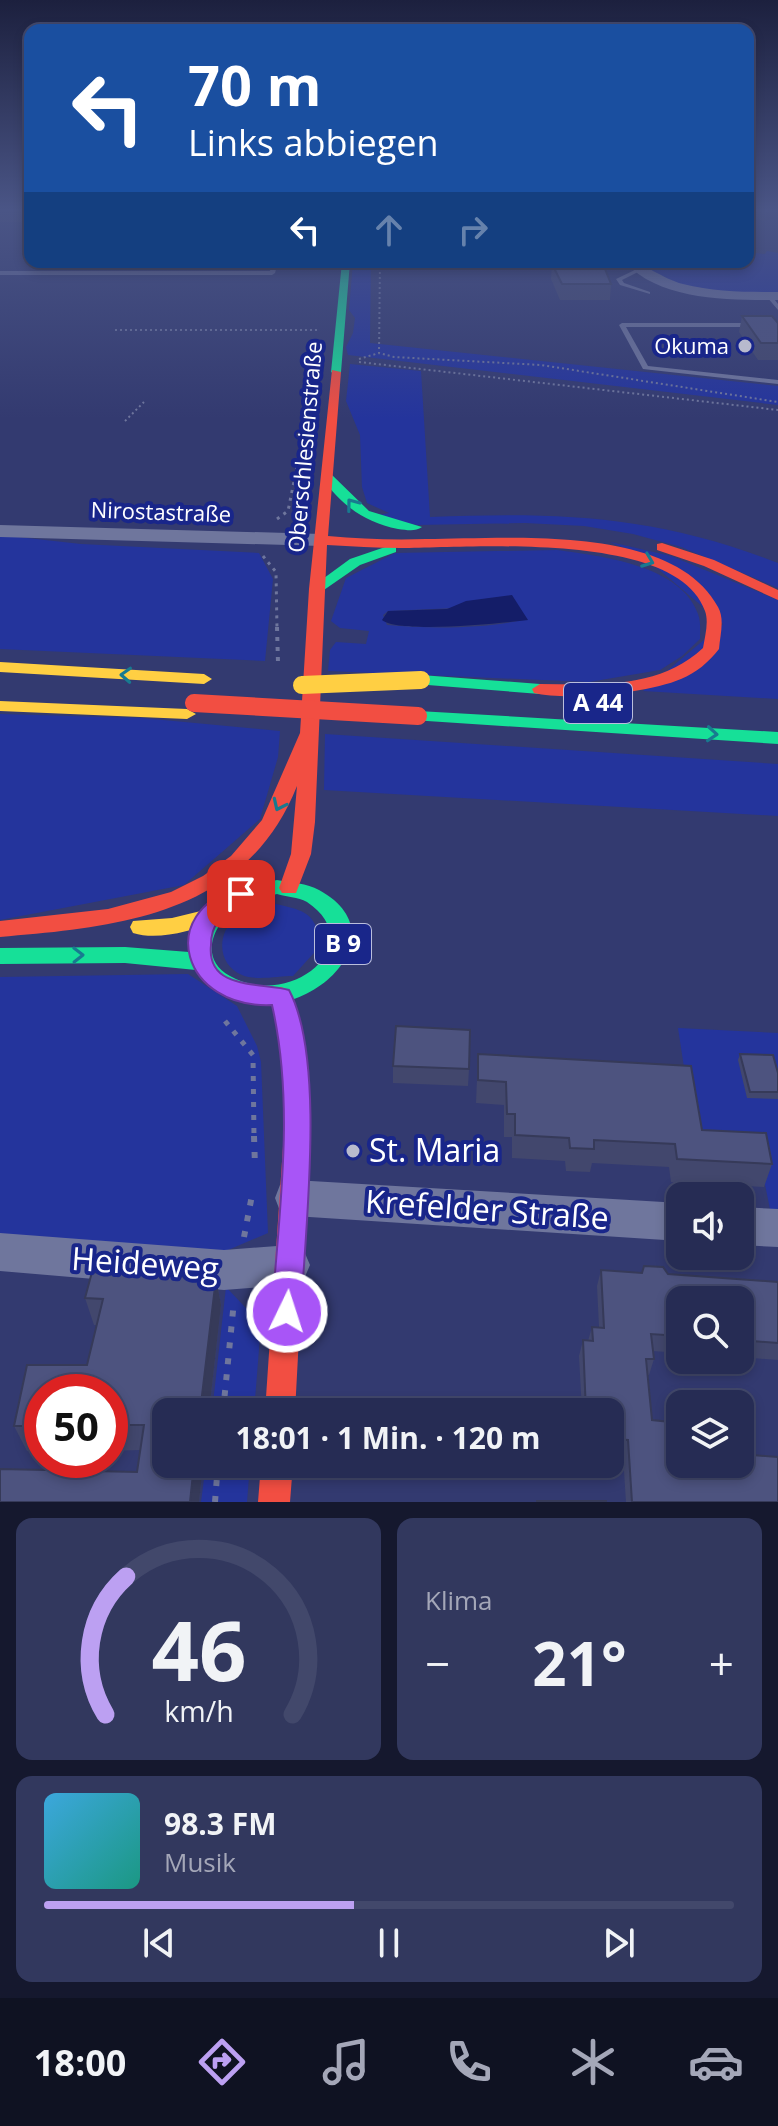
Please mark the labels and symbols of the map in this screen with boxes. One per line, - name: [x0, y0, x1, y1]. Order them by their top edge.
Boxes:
- place label: Okuma: [654, 330, 729, 360]
- marker: Okuma: [736, 337, 754, 355]
- street label: Oberschlesienstraße: [280, 340, 328, 554]
- street label: Nirostastraße: [90, 494, 232, 528]
- one-way arrow: [347, 498, 361, 513]
- one-way arrow: [640, 551, 654, 568]
- one-way arrow: [119, 667, 132, 684]
- road number: A 44: [564, 683, 632, 723]
- one-way arrow: [706, 725, 719, 742]
- one-way arrow: [272, 797, 288, 811]
- pin: [207, 860, 275, 928]
- road number: B 9: [315, 924, 371, 964]
- one-way arrow: [72, 946, 85, 964]
- place label: St. Maria: [369, 1128, 500, 1171]
- marker: St. Maria: [344, 1142, 362, 1160]
- street label: Krefelder Straße: [364, 1179, 610, 1238]
- street label: Heideweg: [70, 1236, 220, 1289]
- position arrow: [245, 1270, 329, 1354]
- speed limit sign: 50: [24, 1374, 128, 1478]

